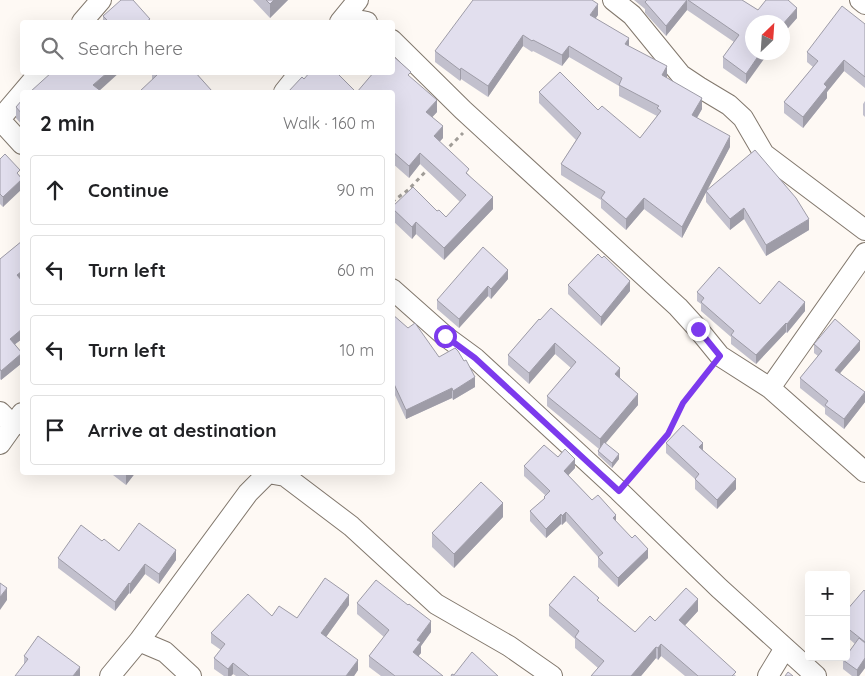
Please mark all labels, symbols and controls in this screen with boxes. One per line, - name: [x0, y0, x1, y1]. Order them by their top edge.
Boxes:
- north arrow: [745, 15, 790, 60]
- search box: [20, 20, 395, 75]
- icon: search: [38, 34, 66, 62]
- text: Search here: [78, 36, 183, 60]
- text: 2 min: [40, 110, 95, 136]
- text: Walk · 160 m: [283, 113, 375, 133]
- icon: ahead: [41, 176, 69, 204]
- text: Continue: [88, 178, 169, 202]
- text: 90 m: [337, 180, 374, 200]
- icon: left: [41, 256, 69, 284]
- text: Turn left: [88, 258, 166, 282]
- text: 60 m: [337, 260, 374, 280]
- route end: [687, 318, 710, 341]
- route start: [434, 325, 457, 348]
- icon: left: [41, 336, 69, 364]
- text: Turn left: [88, 338, 166, 362]
- text: 10 m: [340, 340, 374, 360]
- icon: arrive: [41, 416, 69, 444]
- text: Arrive at destination: [88, 418, 277, 442]
- map controls: [805, 571, 850, 661]
- button: +: [805, 571, 850, 616]
- button: −: [805, 616, 850, 661]

